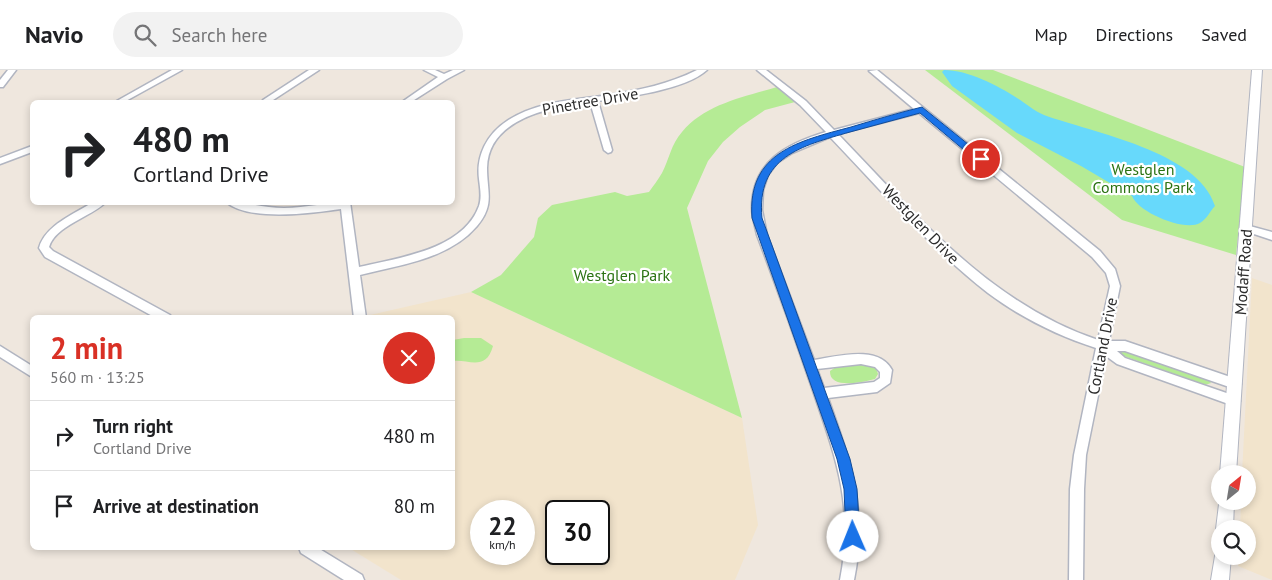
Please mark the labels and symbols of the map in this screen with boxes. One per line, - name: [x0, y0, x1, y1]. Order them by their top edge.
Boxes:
- street label: Pinetree Drive: [540, 83, 640, 119]
- pin: [960, 138, 1002, 180]
- park label: Westglen Commons Park: [1093, 159, 1194, 197]
- street label: Westglen Drive: [878, 180, 964, 268]
- street label: Modaff Road: [1230, 228, 1256, 316]
- park label: Westglen Park: [574, 265, 671, 285]
- street label: Cortland Drive: [1083, 296, 1121, 396]
- north arrow: [1211, 465, 1256, 510]
- speed limit sign: 30: [545, 500, 610, 565]
- position arrow: [826, 510, 878, 562]

